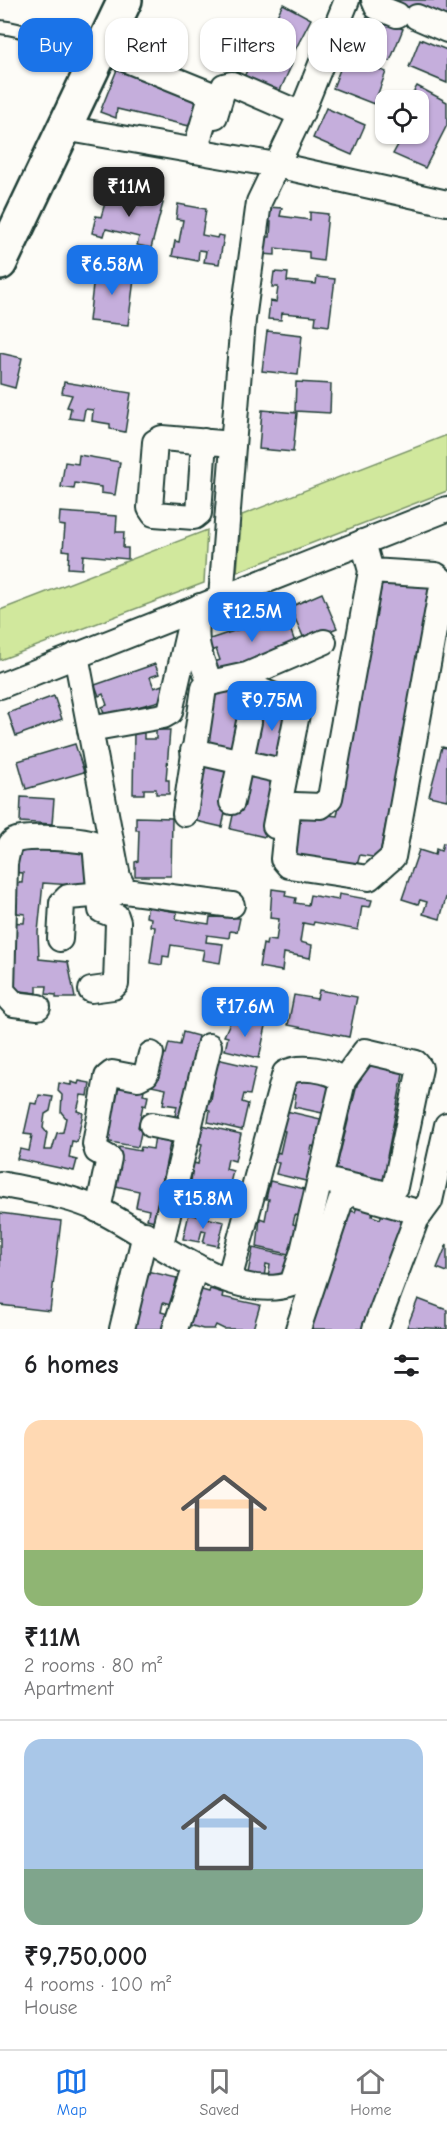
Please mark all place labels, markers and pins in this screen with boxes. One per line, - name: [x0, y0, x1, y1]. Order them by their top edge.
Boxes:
- pin: ₹11M: [93, 167, 165, 218]
- pin: ₹6.58M: [63, 245, 161, 296]
- pin: ₹12.5M: [203, 592, 301, 643]
- pin: ₹9.75M: [223, 681, 321, 732]
- pin: ₹17.6M: [196, 987, 294, 1038]
- pin: ₹15.8M: [154, 1179, 252, 1230]

